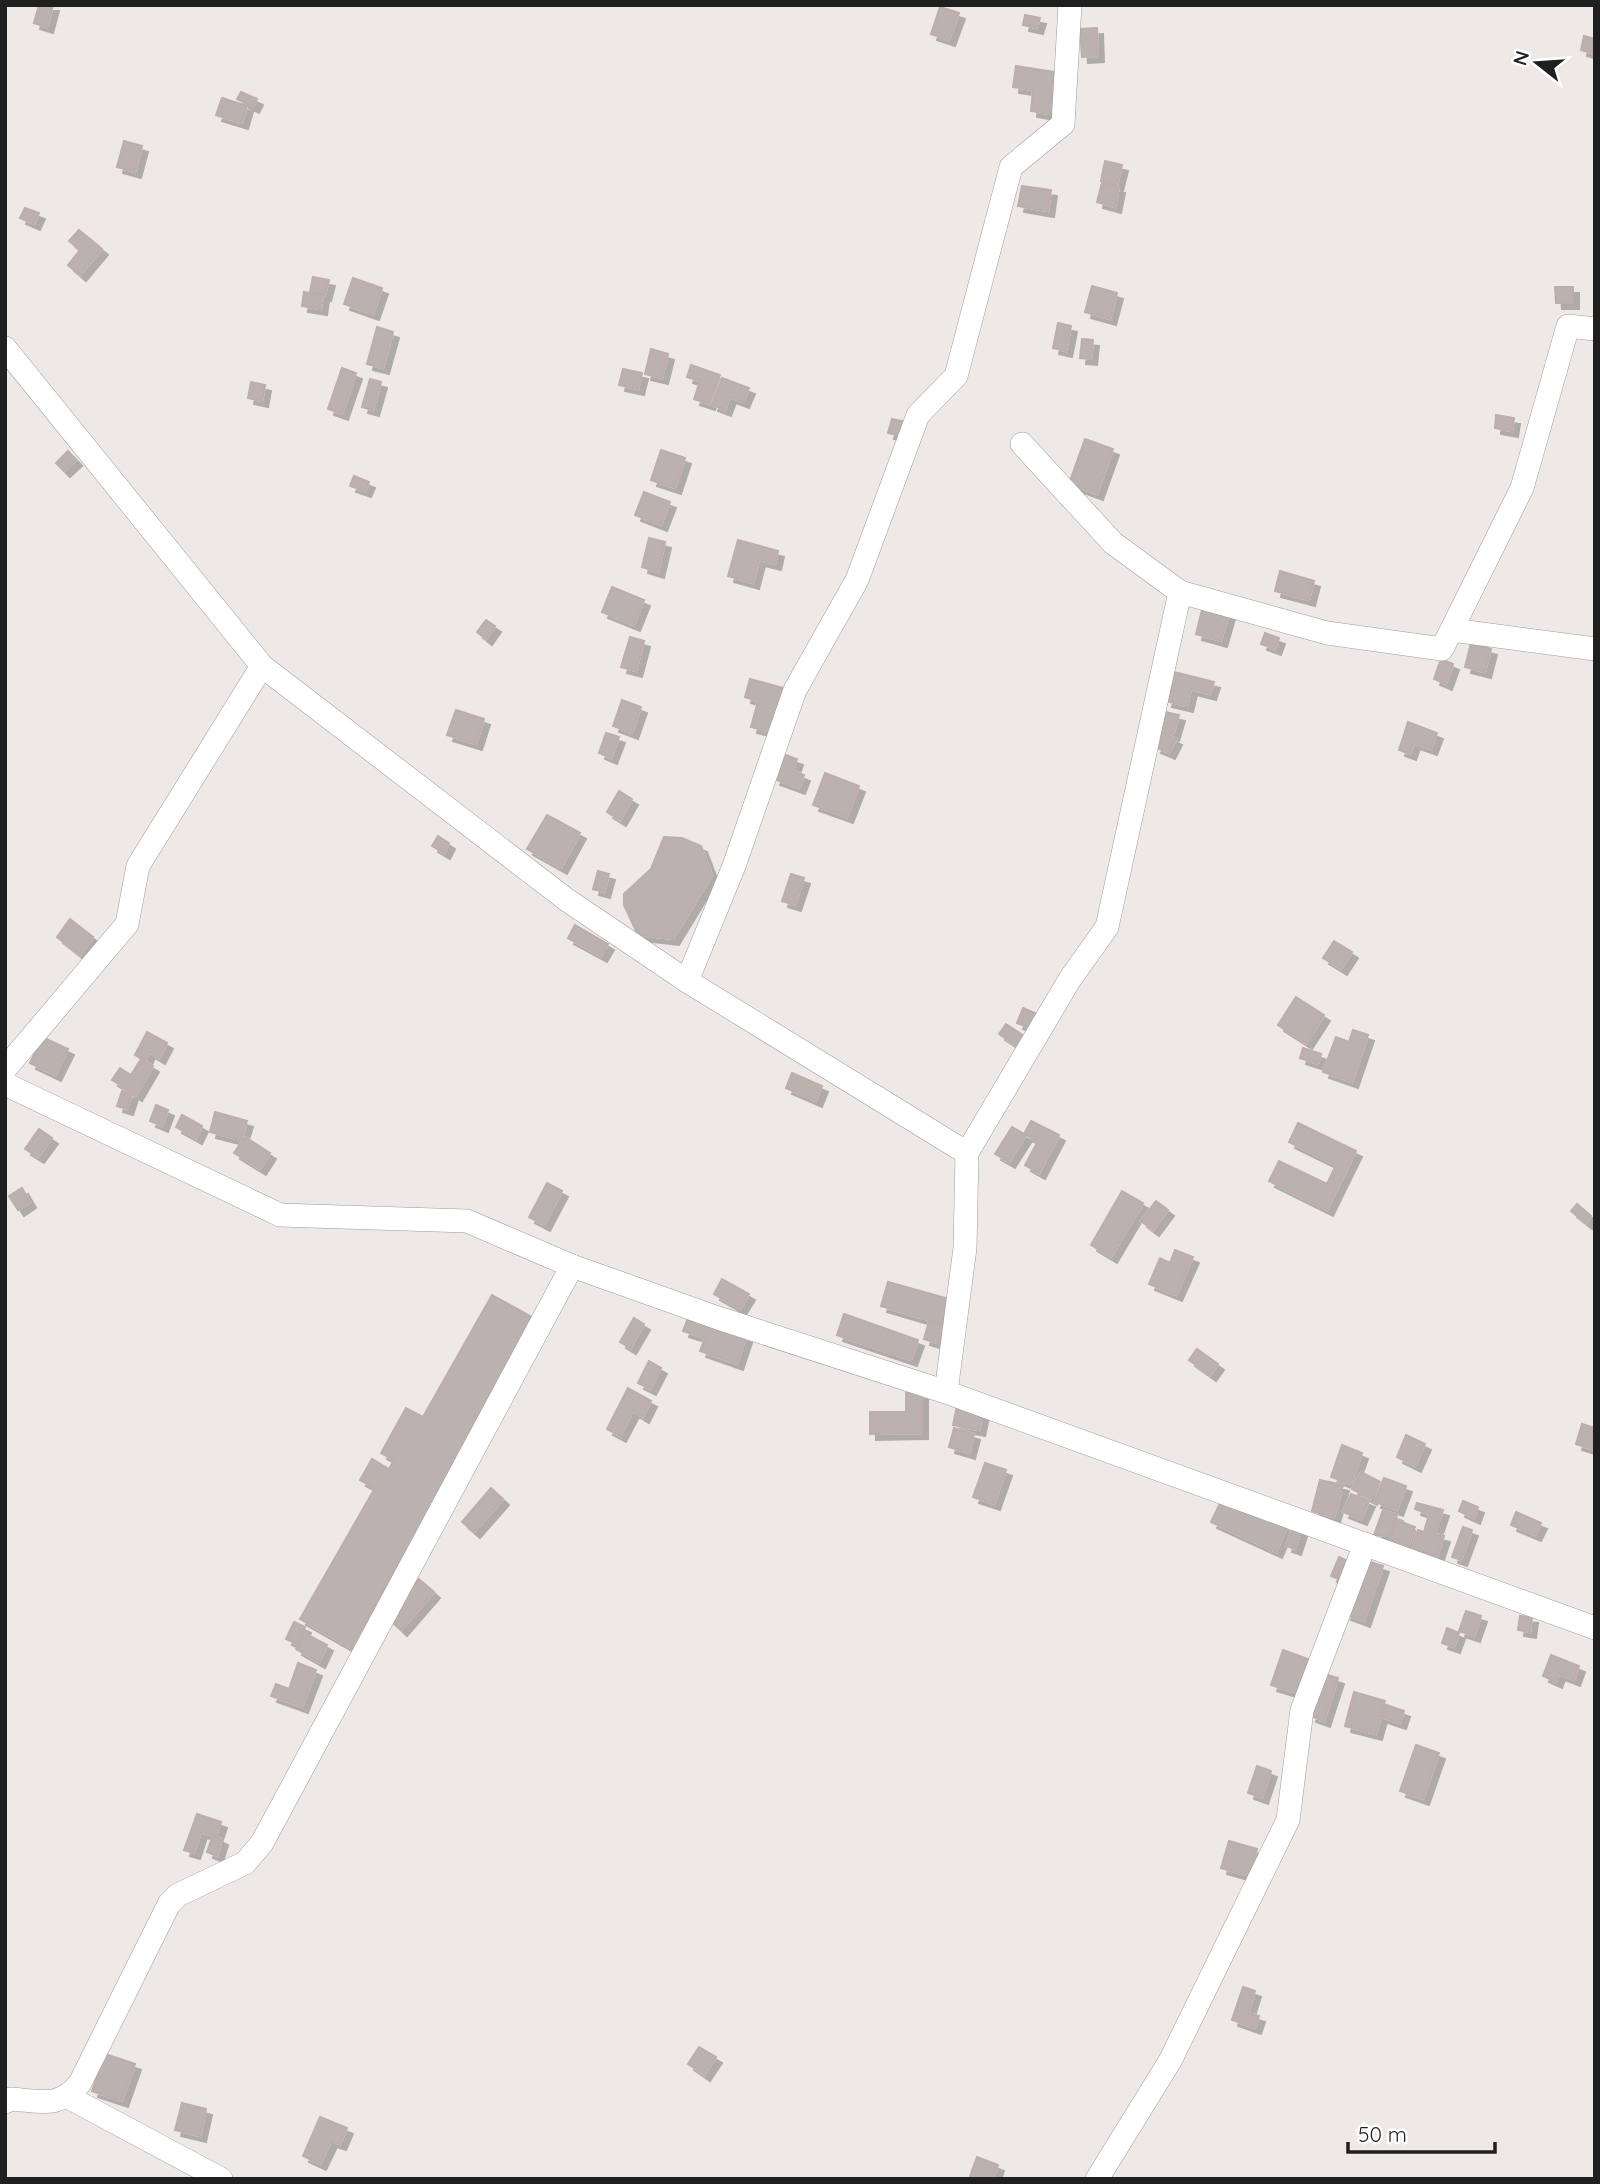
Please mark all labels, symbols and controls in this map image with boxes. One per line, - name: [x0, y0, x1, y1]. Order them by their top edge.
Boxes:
- north arrow: [1502, 28, 1572, 98]
- text: N: [1507, 48, 1534, 68]
- scale bar: [1348, 2110, 1495, 2154]
- text: 50 m: [1358, 2121, 1407, 2147]

